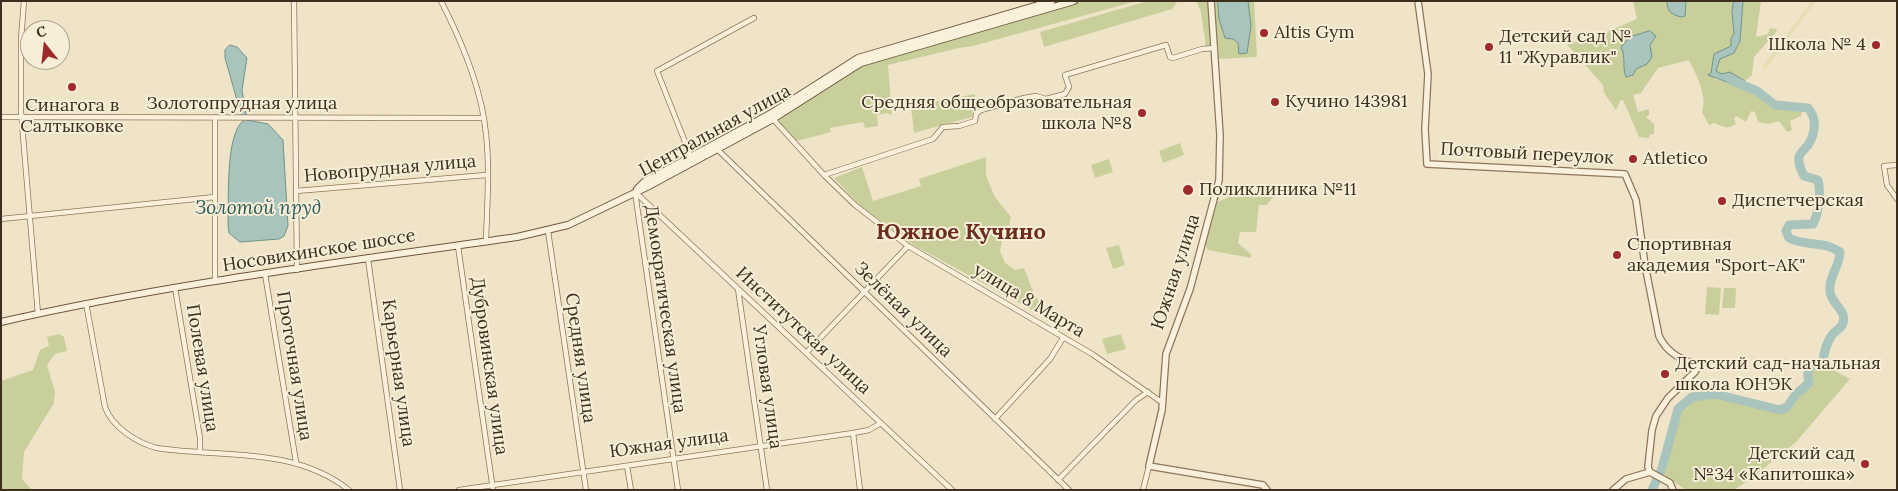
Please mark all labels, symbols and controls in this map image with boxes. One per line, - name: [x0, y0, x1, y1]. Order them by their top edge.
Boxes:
- north arrow: [20, 20, 70, 70]
- text: С: [34, 22, 48, 42]
- place label: Altis Gym: [1274, 22, 1355, 44]
- place label: Детский сад № 11 "Журавлик": [1499, 26, 1632, 68]
- marker: Altis Gym: [1258, 27, 1270, 39]
- place label: Школа № 4: [1768, 34, 1866, 56]
- marker: Школа № 4: [1870, 39, 1882, 51]
- marker: Детский сад № 11 "Журавлик": [1483, 41, 1495, 53]
- street label: Центральная улица: [635, 80, 795, 182]
- marker: Синагога в Салтыковке: [66, 81, 78, 93]
- place label: Кучино 143981: [1285, 91, 1408, 113]
- place label: Средняя общеобразовательная школа №8: [861, 92, 1132, 134]
- street label: Золотопрудная улица: [147, 93, 337, 115]
- place label: Синагога в Салтыковке: [20, 95, 124, 138]
- marker: Кучино 143981: [1269, 96, 1281, 108]
- marker: Средняя общеобразовательная школа №8: [1136, 107, 1148, 119]
- street label: Почтовый переулок: [1440, 139, 1614, 169]
- place label: Atletico: [1643, 148, 1708, 170]
- street label: Новопрудная улица: [303, 151, 477, 187]
- marker: Atletico: [1627, 153, 1639, 165]
- place label: Поликлиника №11: [1199, 179, 1356, 201]
- marker: Поликлиника №11: [1181, 183, 1195, 197]
- place label: Диспетчерская: [1732, 190, 1864, 212]
- marker: Диспетчерская: [1716, 195, 1728, 207]
- water label: Золотой пруд: [195, 198, 321, 220]
- street label: Демократическая улица: [640, 203, 690, 415]
- street label: Южная улица: [1147, 212, 1205, 332]
- district label: Южное Кучино: [876, 220, 1046, 246]
- street label: Носовихинское шоссе: [221, 225, 417, 277]
- place label: Спортивная академия "Sport-AK": [1627, 234, 1805, 276]
- marker: Спортивная академия "Sport-AK": [1611, 249, 1623, 261]
- street label: Зелёная улица: [849, 258, 957, 362]
- street label: улица 8 Марта: [969, 259, 1089, 343]
- street label: Институтская улица: [731, 263, 875, 399]
- street label: Дубровинская улица: [466, 276, 512, 456]
- street label: Проточная улица: [272, 290, 316, 442]
- street label: Средняя улица: [560, 292, 600, 424]
- street label: Карьерная улица: [377, 298, 419, 448]
- street label: Полевая улица: [181, 303, 223, 433]
- street label: Угловая улица: [748, 324, 786, 450]
- place label: Детский сад-начальная школа ЮНЭК: [1675, 353, 1881, 396]
- marker: Детский сад-начальная школа ЮНЭК: [1659, 368, 1671, 380]
- street label: Южная улица: [608, 425, 730, 463]
- place label: Детский сад №34 «Капитошка»: [1693, 443, 1855, 486]
- marker: Детский сад №34 «Капитошка»: [1859, 458, 1871, 470]

